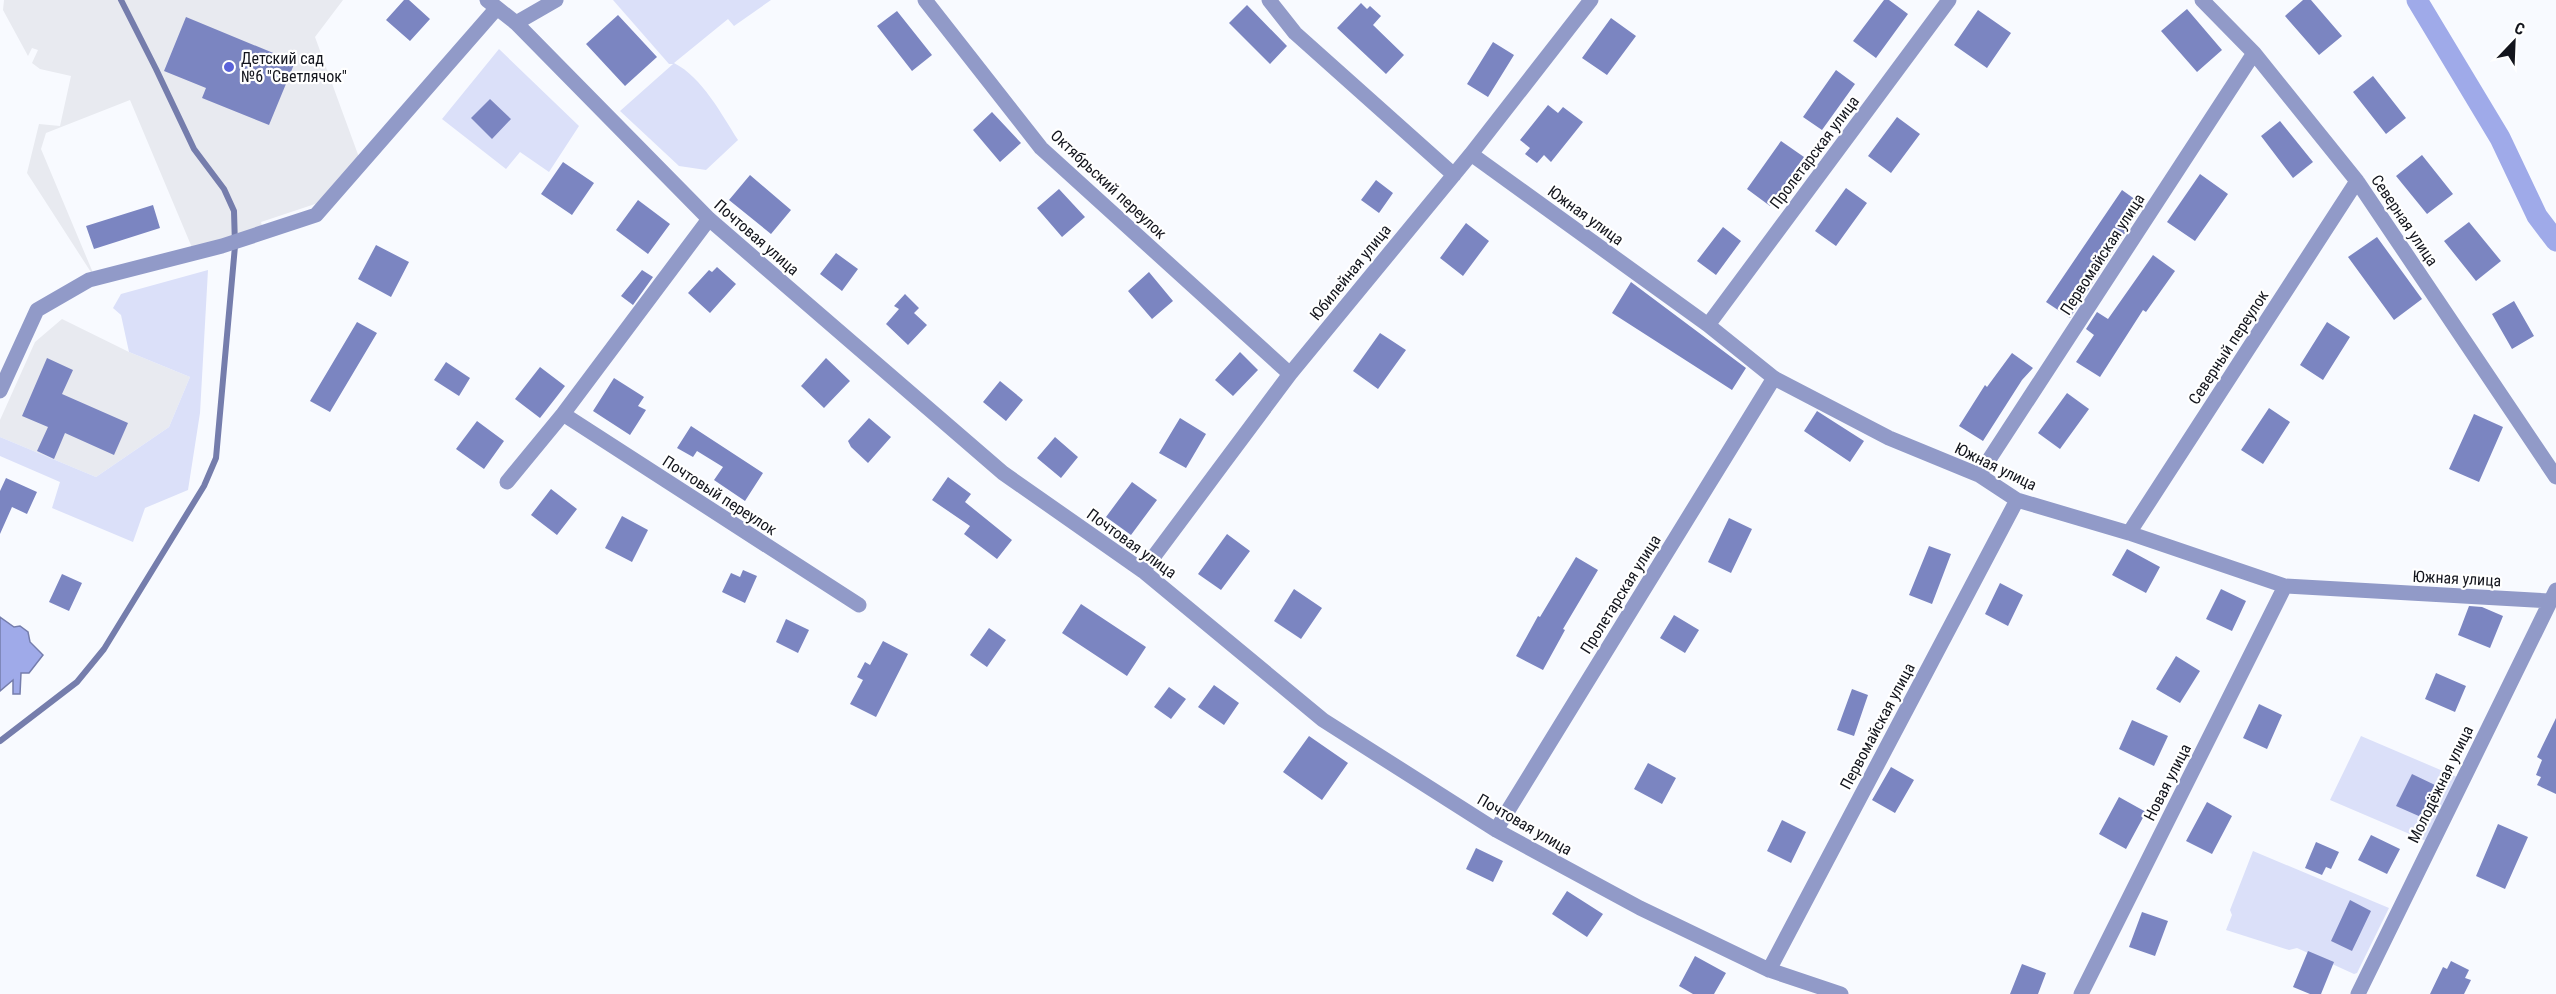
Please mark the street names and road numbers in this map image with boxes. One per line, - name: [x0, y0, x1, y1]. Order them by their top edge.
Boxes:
- street label: Пролетарская улица: [1766, 92, 1863, 212]
- street label: Октябрьский переулок: [1047, 126, 1171, 243]
- street label: Северная улица: [2367, 171, 2442, 269]
- street label: Южная улица: [1544, 182, 1627, 249]
- street label: Первомайская улица: [2056, 190, 2149, 318]
- street label: Почтовая улица: [710, 195, 803, 279]
- street label: Юбилейная улица: [1306, 221, 1395, 324]
- street label: Северный переулок: [2184, 286, 2273, 408]
- street label: Южная улица: [1952, 438, 2040, 494]
- street label: Почтовый переулок: [659, 451, 781, 540]
- street label: Почтовая улица: [1083, 505, 1180, 582]
- street label: Пролетарская улица: [1576, 531, 1665, 657]
- street label: Южная улица: [2412, 567, 2502, 590]
- street label: Первомайская улица: [1836, 660, 1919, 793]
- street label: Молодёжная улица: [2404, 722, 2477, 846]
- street label: Новая улица: [2140, 741, 2195, 824]
- street label: Почтовая улица: [1474, 790, 1575, 859]

